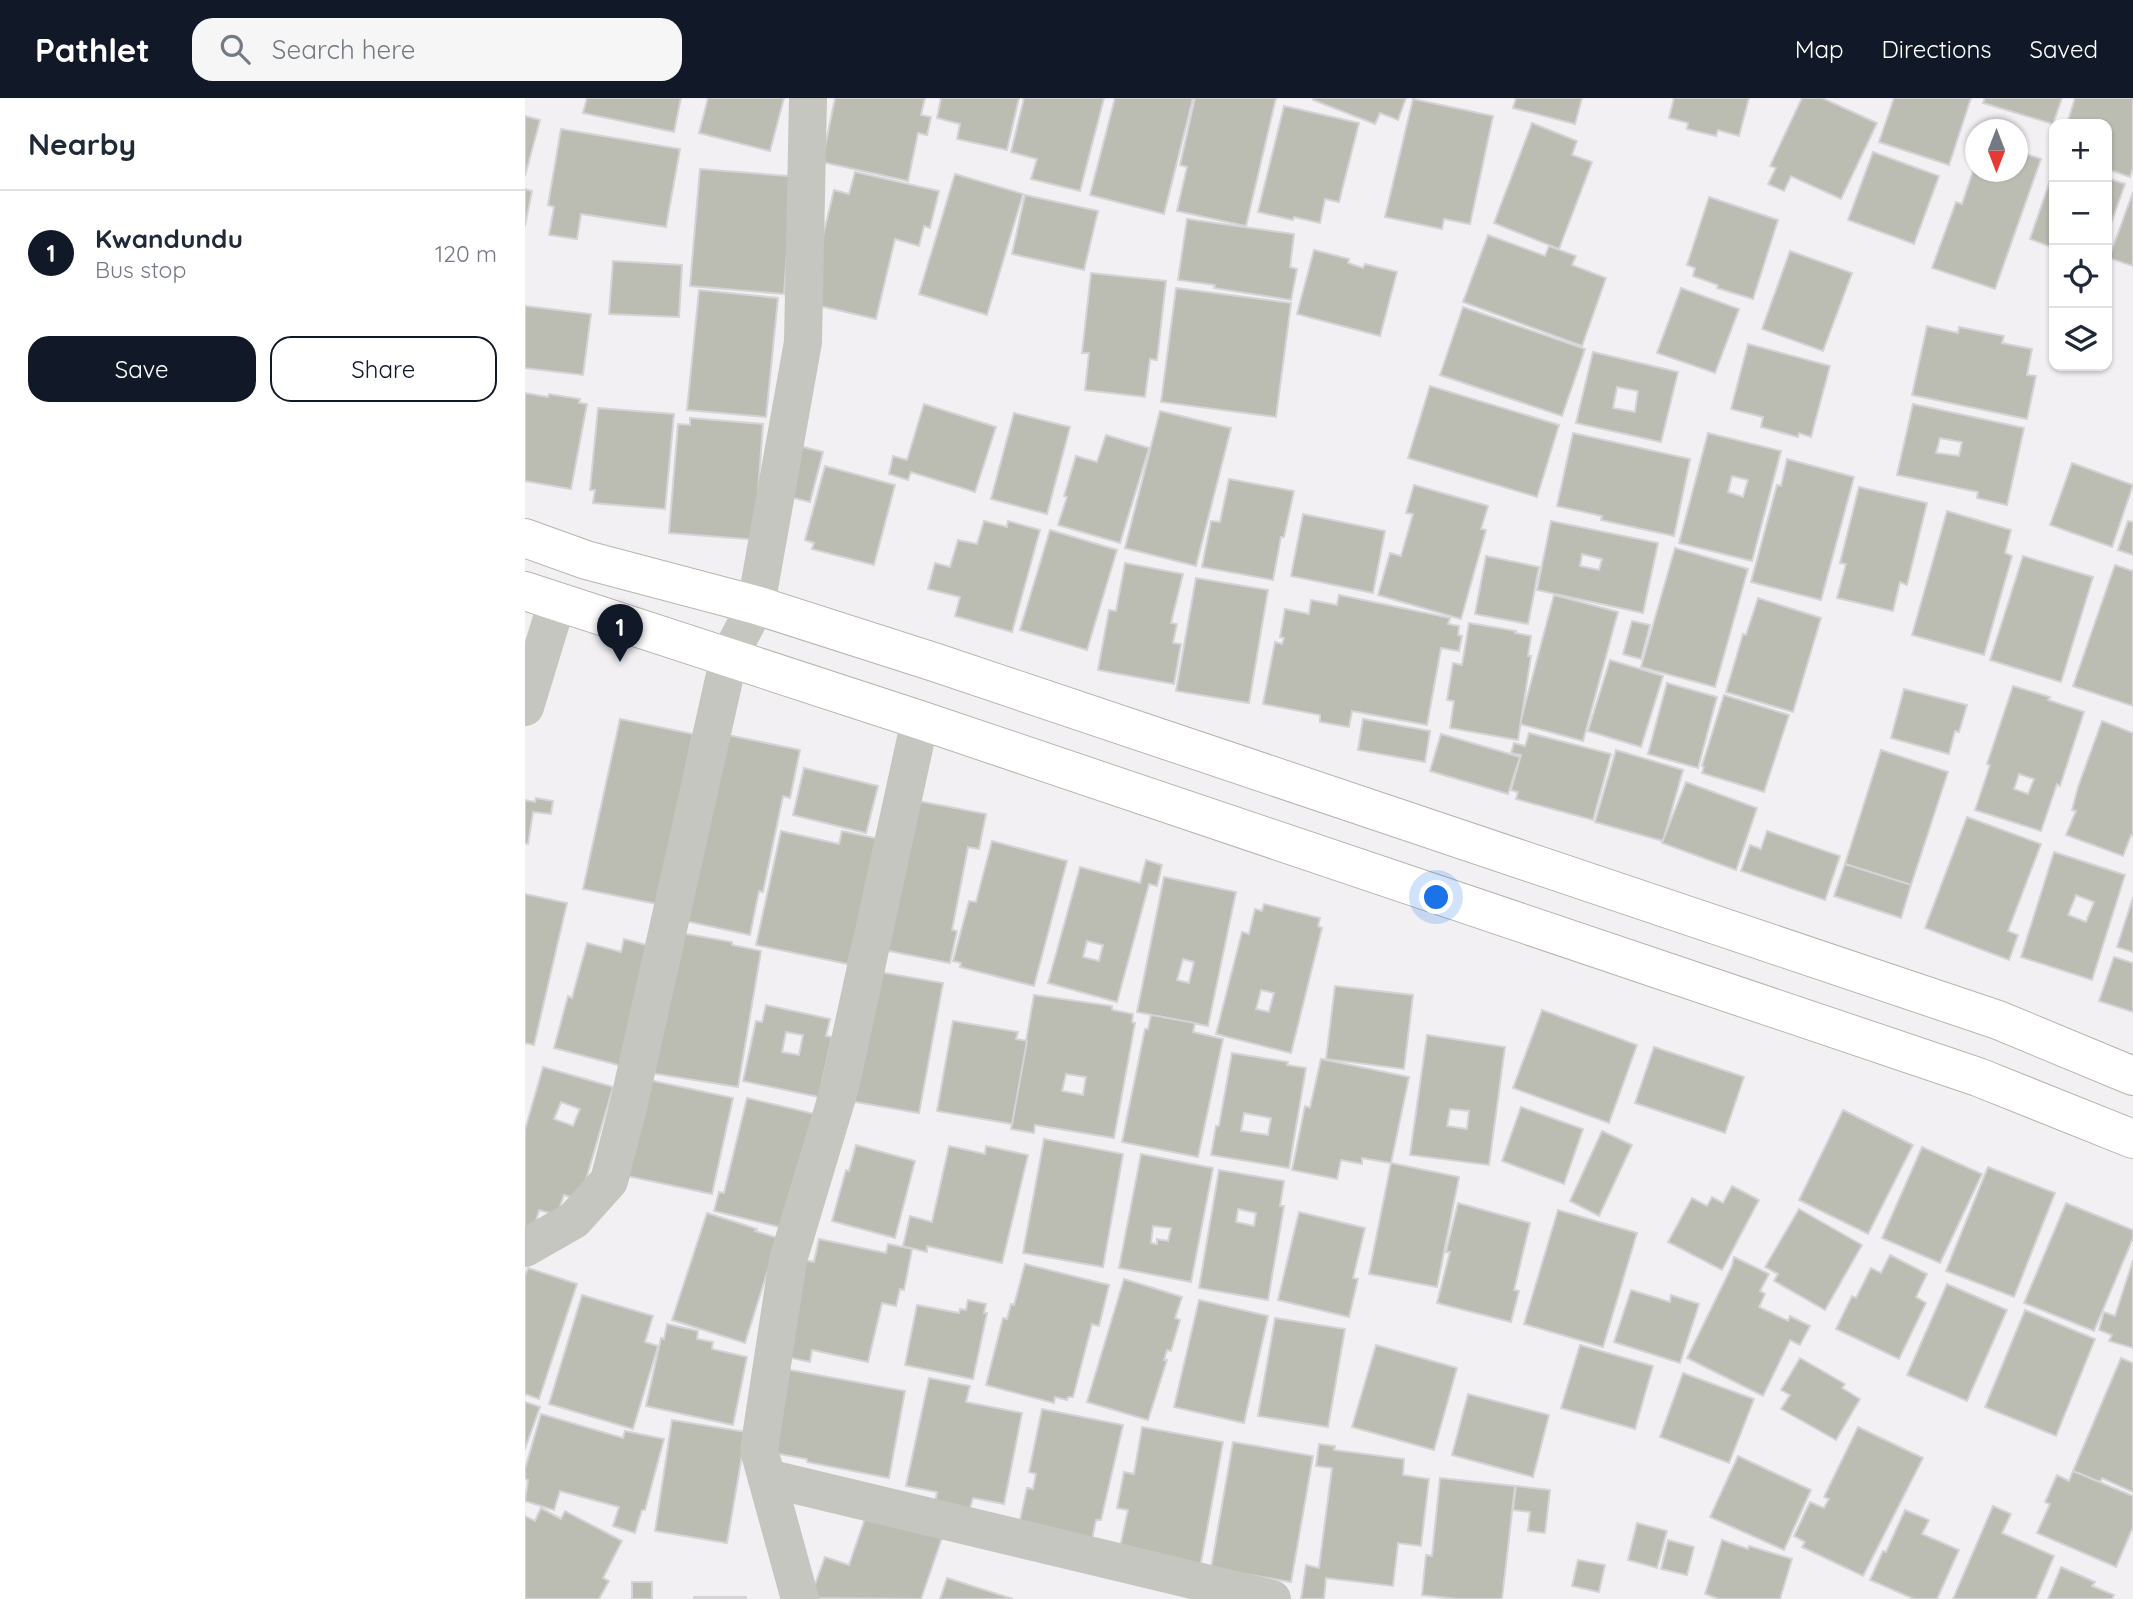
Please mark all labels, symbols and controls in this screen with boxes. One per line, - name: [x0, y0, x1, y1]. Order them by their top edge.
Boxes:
- search box: [192, 18, 682, 81]
- text: Pathlet: [35, 29, 150, 70]
- icon: search: [216, 30, 254, 68]
- text: Search here: [272, 33, 415, 66]
- text: Map: [1795, 34, 1844, 64]
- text: Directions: [1882, 34, 1992, 64]
- text: Saved: [2030, 34, 2098, 64]
- north arrow: [1965, 119, 2028, 182]
- map controls: [2049, 119, 2112, 371]
- button: +: [2049, 119, 2112, 182]
- text: Nearby: [28, 125, 136, 163]
- button: −: [2049, 182, 2112, 245]
- text: Kwandundu: [95, 222, 243, 255]
- text: 1: [47, 239, 55, 268]
- text: 120 m: [435, 239, 497, 268]
- button: locate: [2049, 245, 2112, 308]
- text: Bus stop: [95, 255, 186, 284]
- button: layers: [2049, 308, 2112, 371]
- button: Save: [28, 336, 256, 402]
- button: Share: [270, 336, 497, 402]
- pin: 1: [597, 604, 643, 662]
- your location: [1419, 880, 1453, 914]

